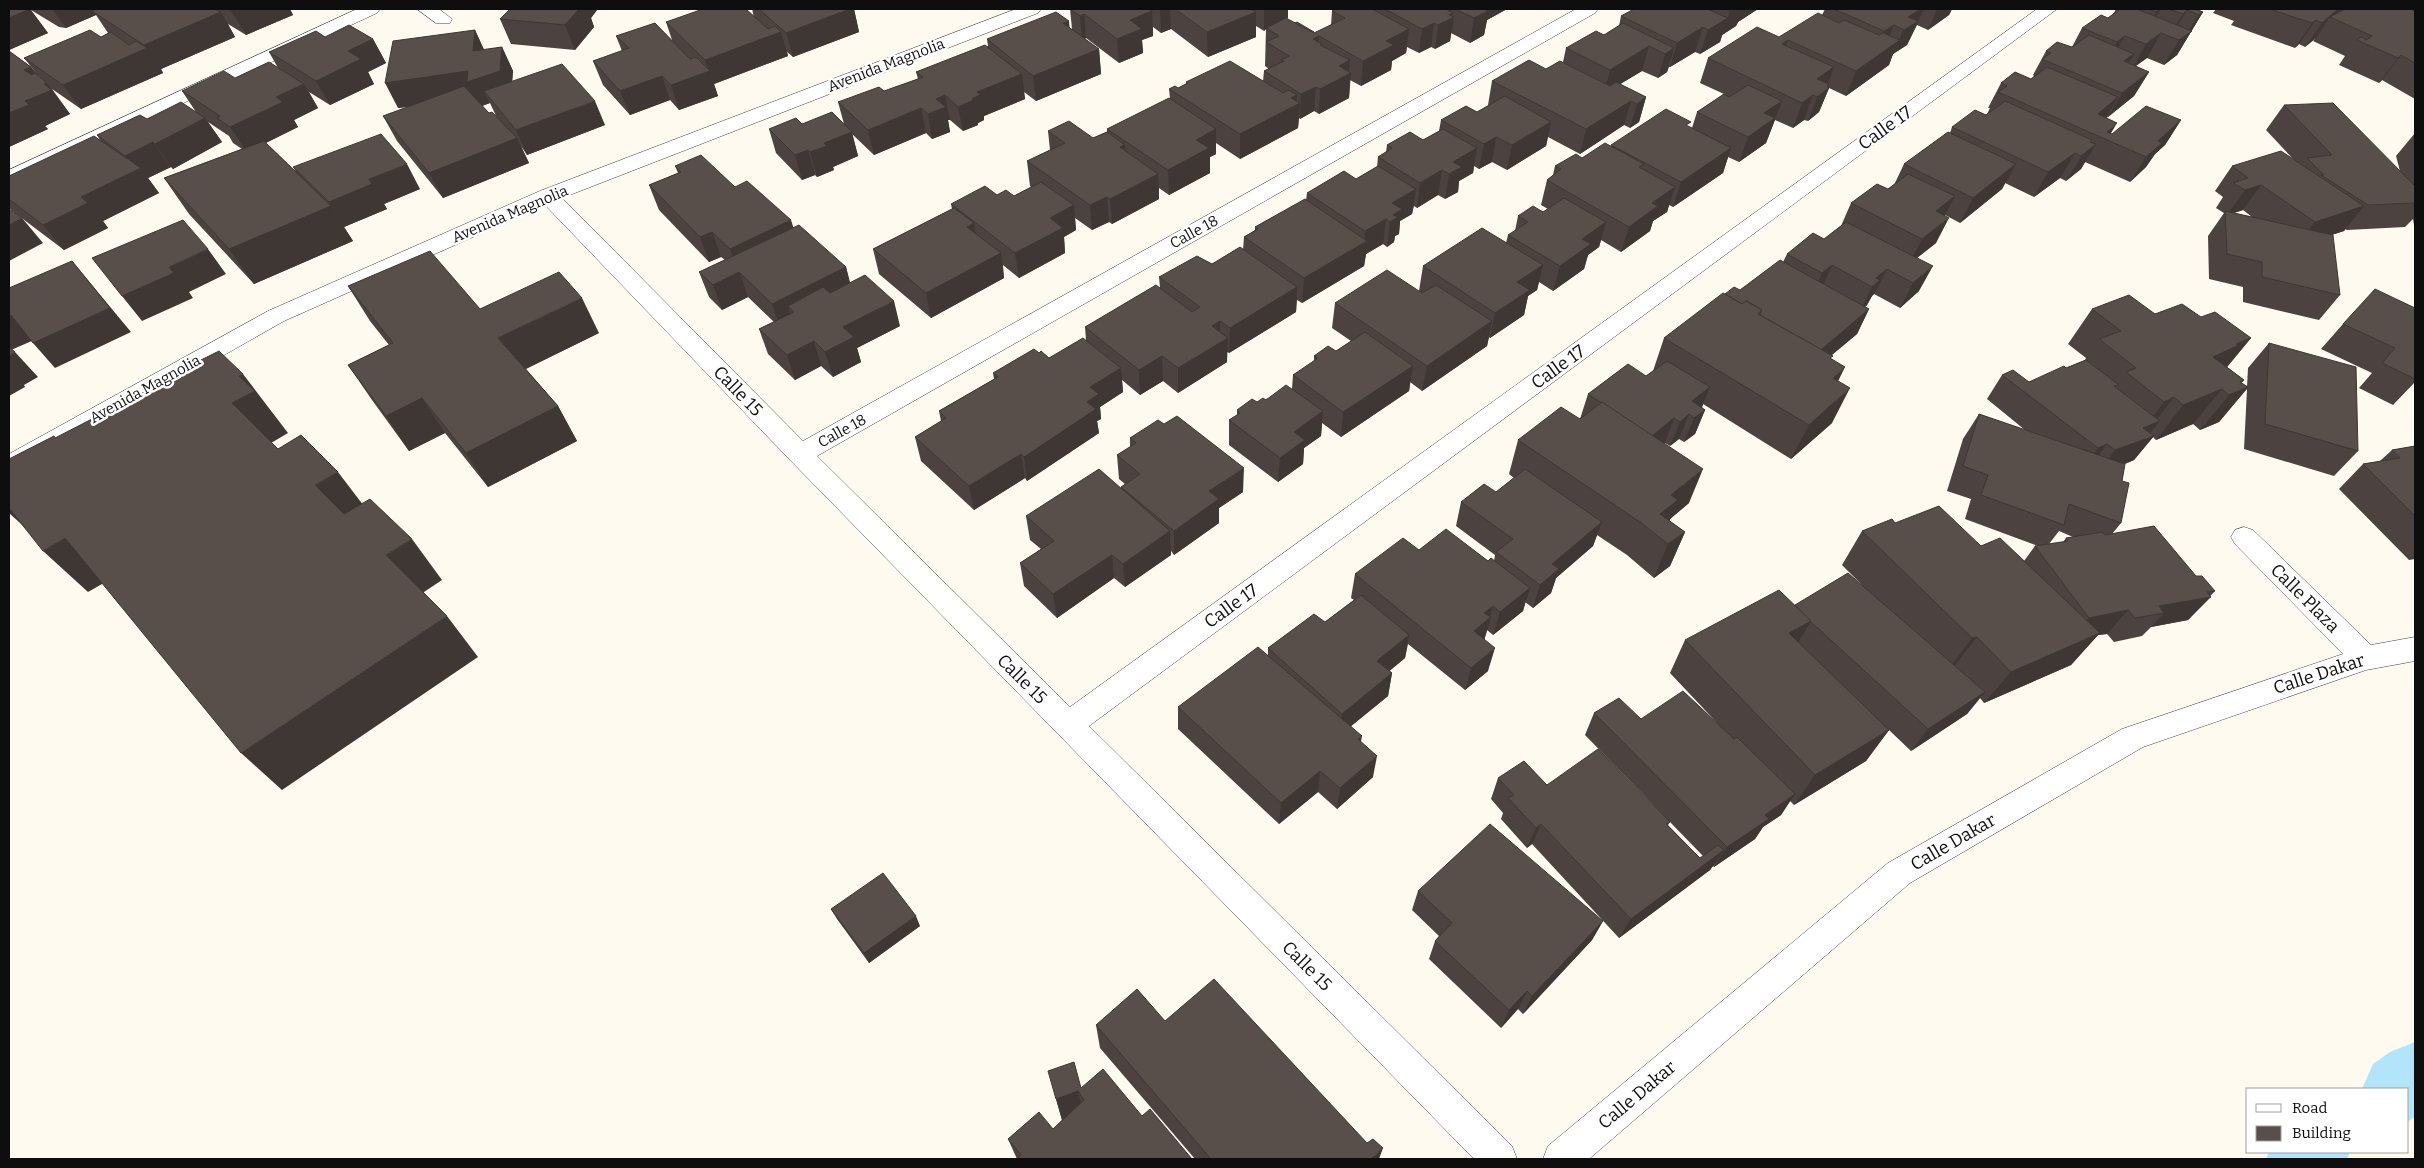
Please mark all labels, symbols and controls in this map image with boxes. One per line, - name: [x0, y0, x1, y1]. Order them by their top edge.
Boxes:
- street label: Avenida Magnolia: [825, 34, 947, 96]
- street label: Calle 17: [1854, 101, 1916, 155]
- street label: Avenida Magnolia: [449, 181, 571, 247]
- street label: Calle 18: [1167, 211, 1221, 253]
- street label: Calle 17: [1527, 340, 1589, 394]
- street label: Avenida Magnolia: [86, 351, 204, 427]
- street label: Calle 15: [709, 361, 767, 421]
- street label: Calle 18: [815, 410, 869, 452]
- street label: Calle Plaza: [2266, 559, 2344, 637]
- street label: Calle 17: [1200, 579, 1262, 633]
- street label: Calle 15: [992, 649, 1052, 709]
- street label: Calle Dakar: [2271, 649, 2368, 699]
- street label: Calle Dakar: [1906, 809, 2000, 875]
- street label: Calle 15: [1277, 936, 1337, 996]
- street label: Calle Dakar: [1594, 1056, 1680, 1134]
- legend: [2246, 1088, 2409, 1153]
- text: Road: [2292, 1099, 2327, 1117]
- text: Building: [2292, 1124, 2351, 1142]

